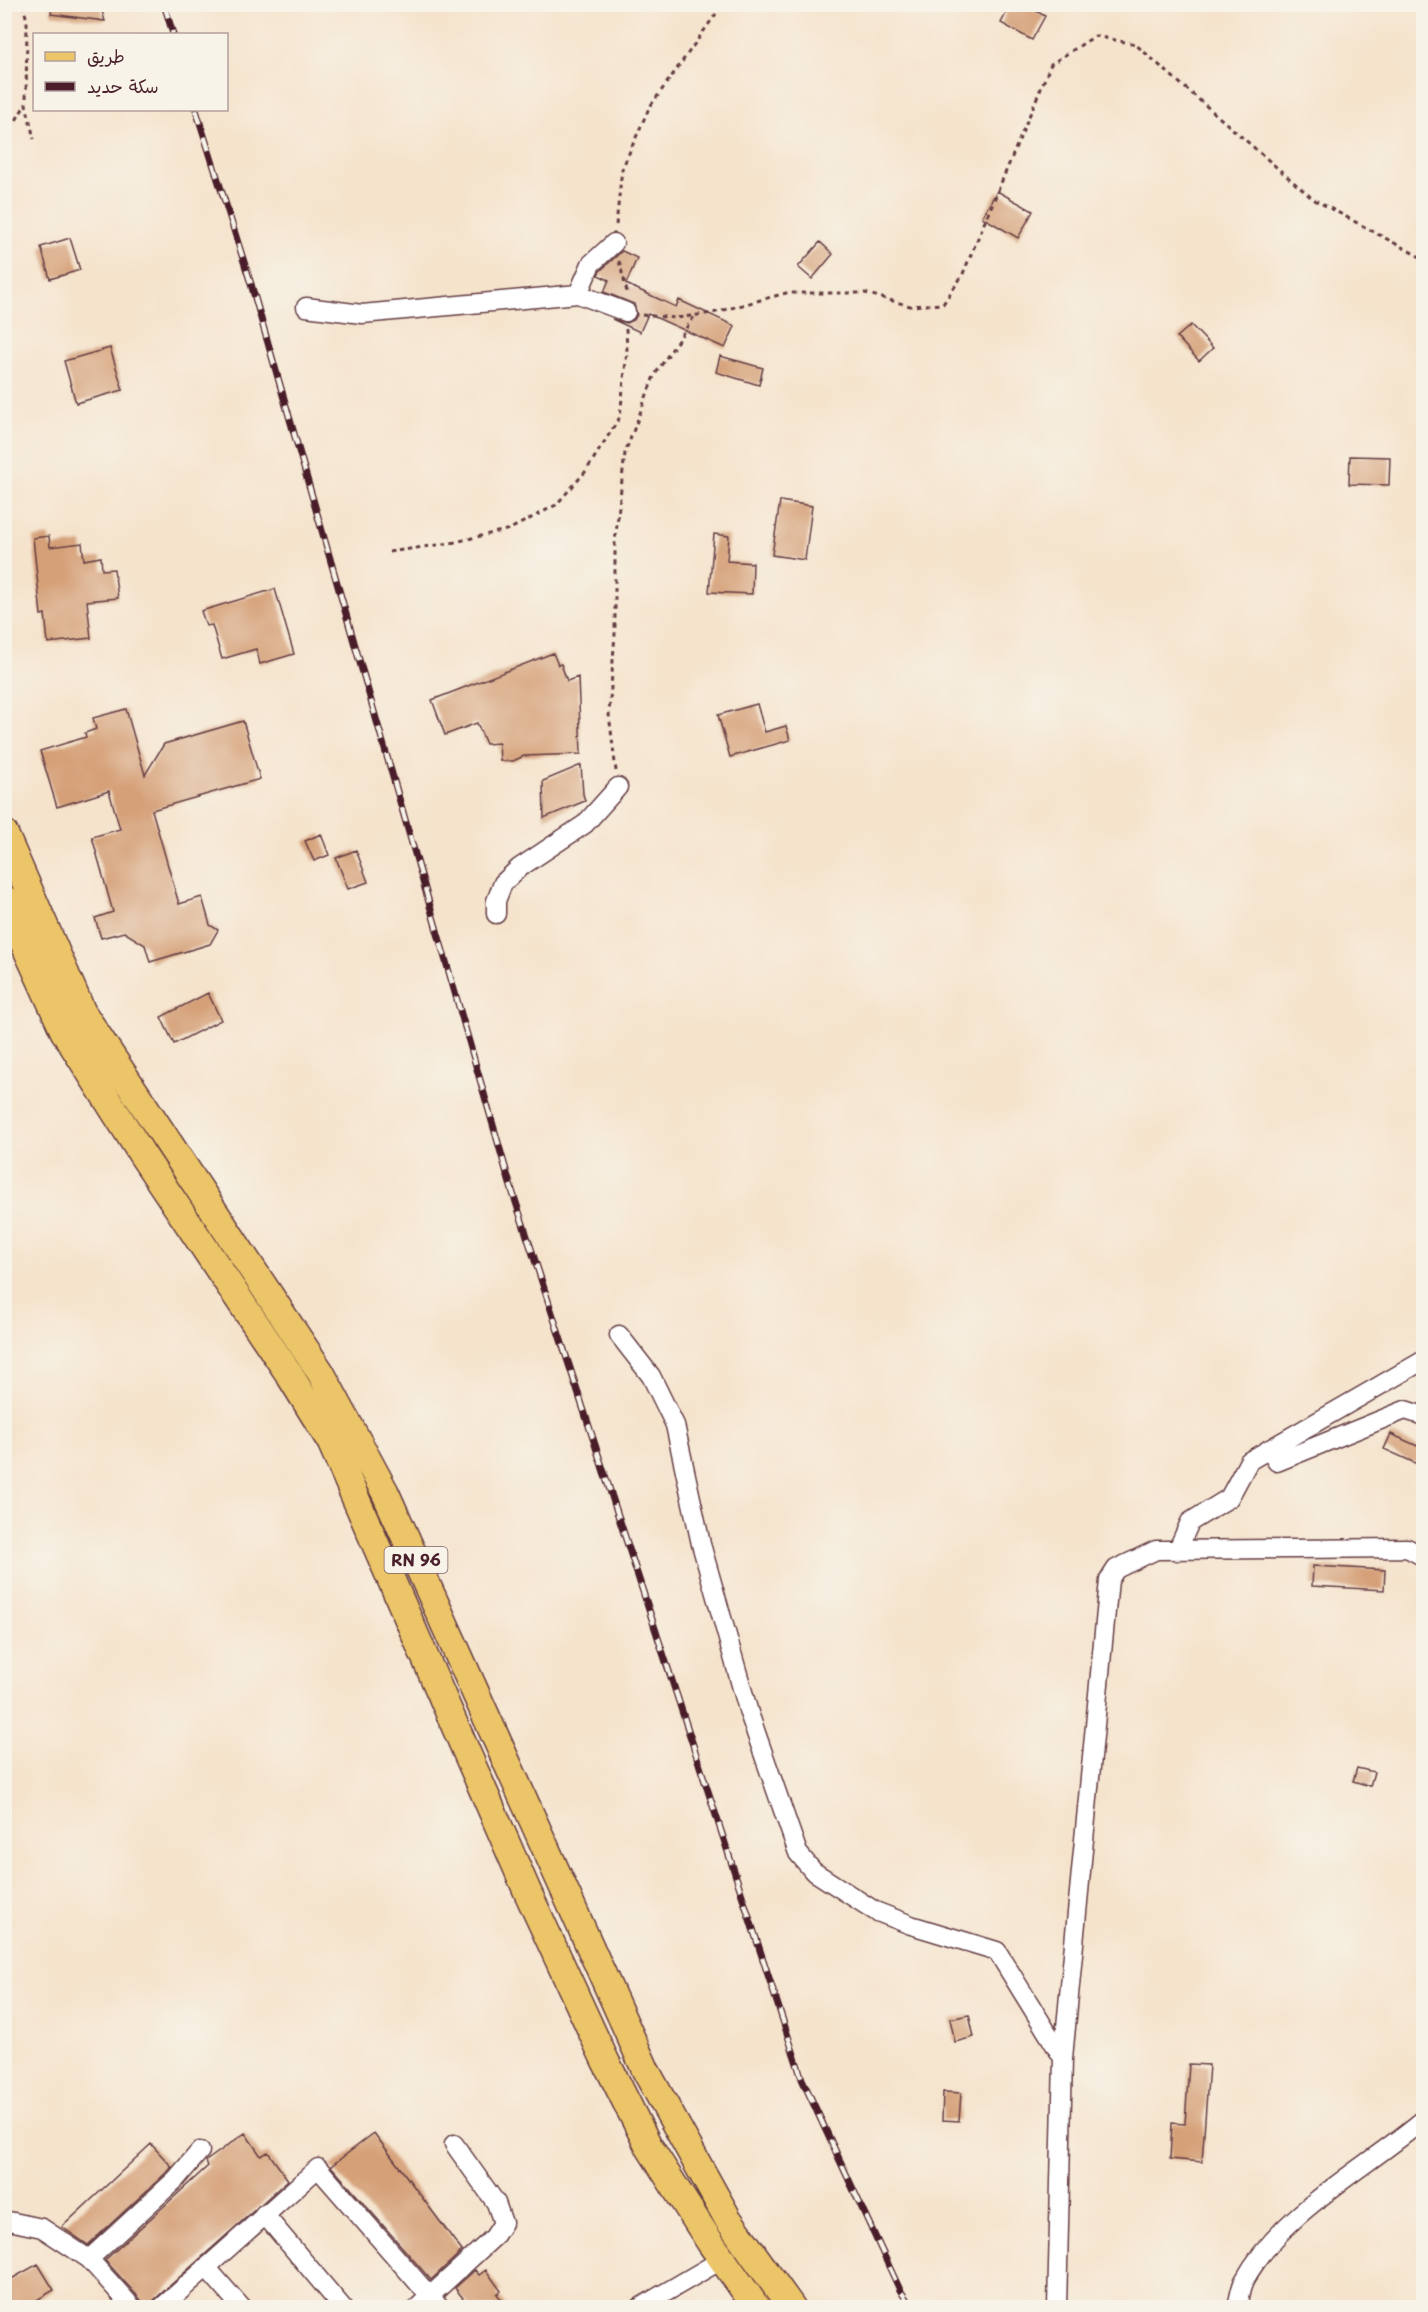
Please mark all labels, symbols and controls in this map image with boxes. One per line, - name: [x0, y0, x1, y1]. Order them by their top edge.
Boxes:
- legend: [33, 33, 228, 111]
- text: طريق: [87, 42, 125, 69]
- text: سكة حديد: [87, 72, 159, 99]
- road number: RN 96: [384, 1547, 448, 1573]

